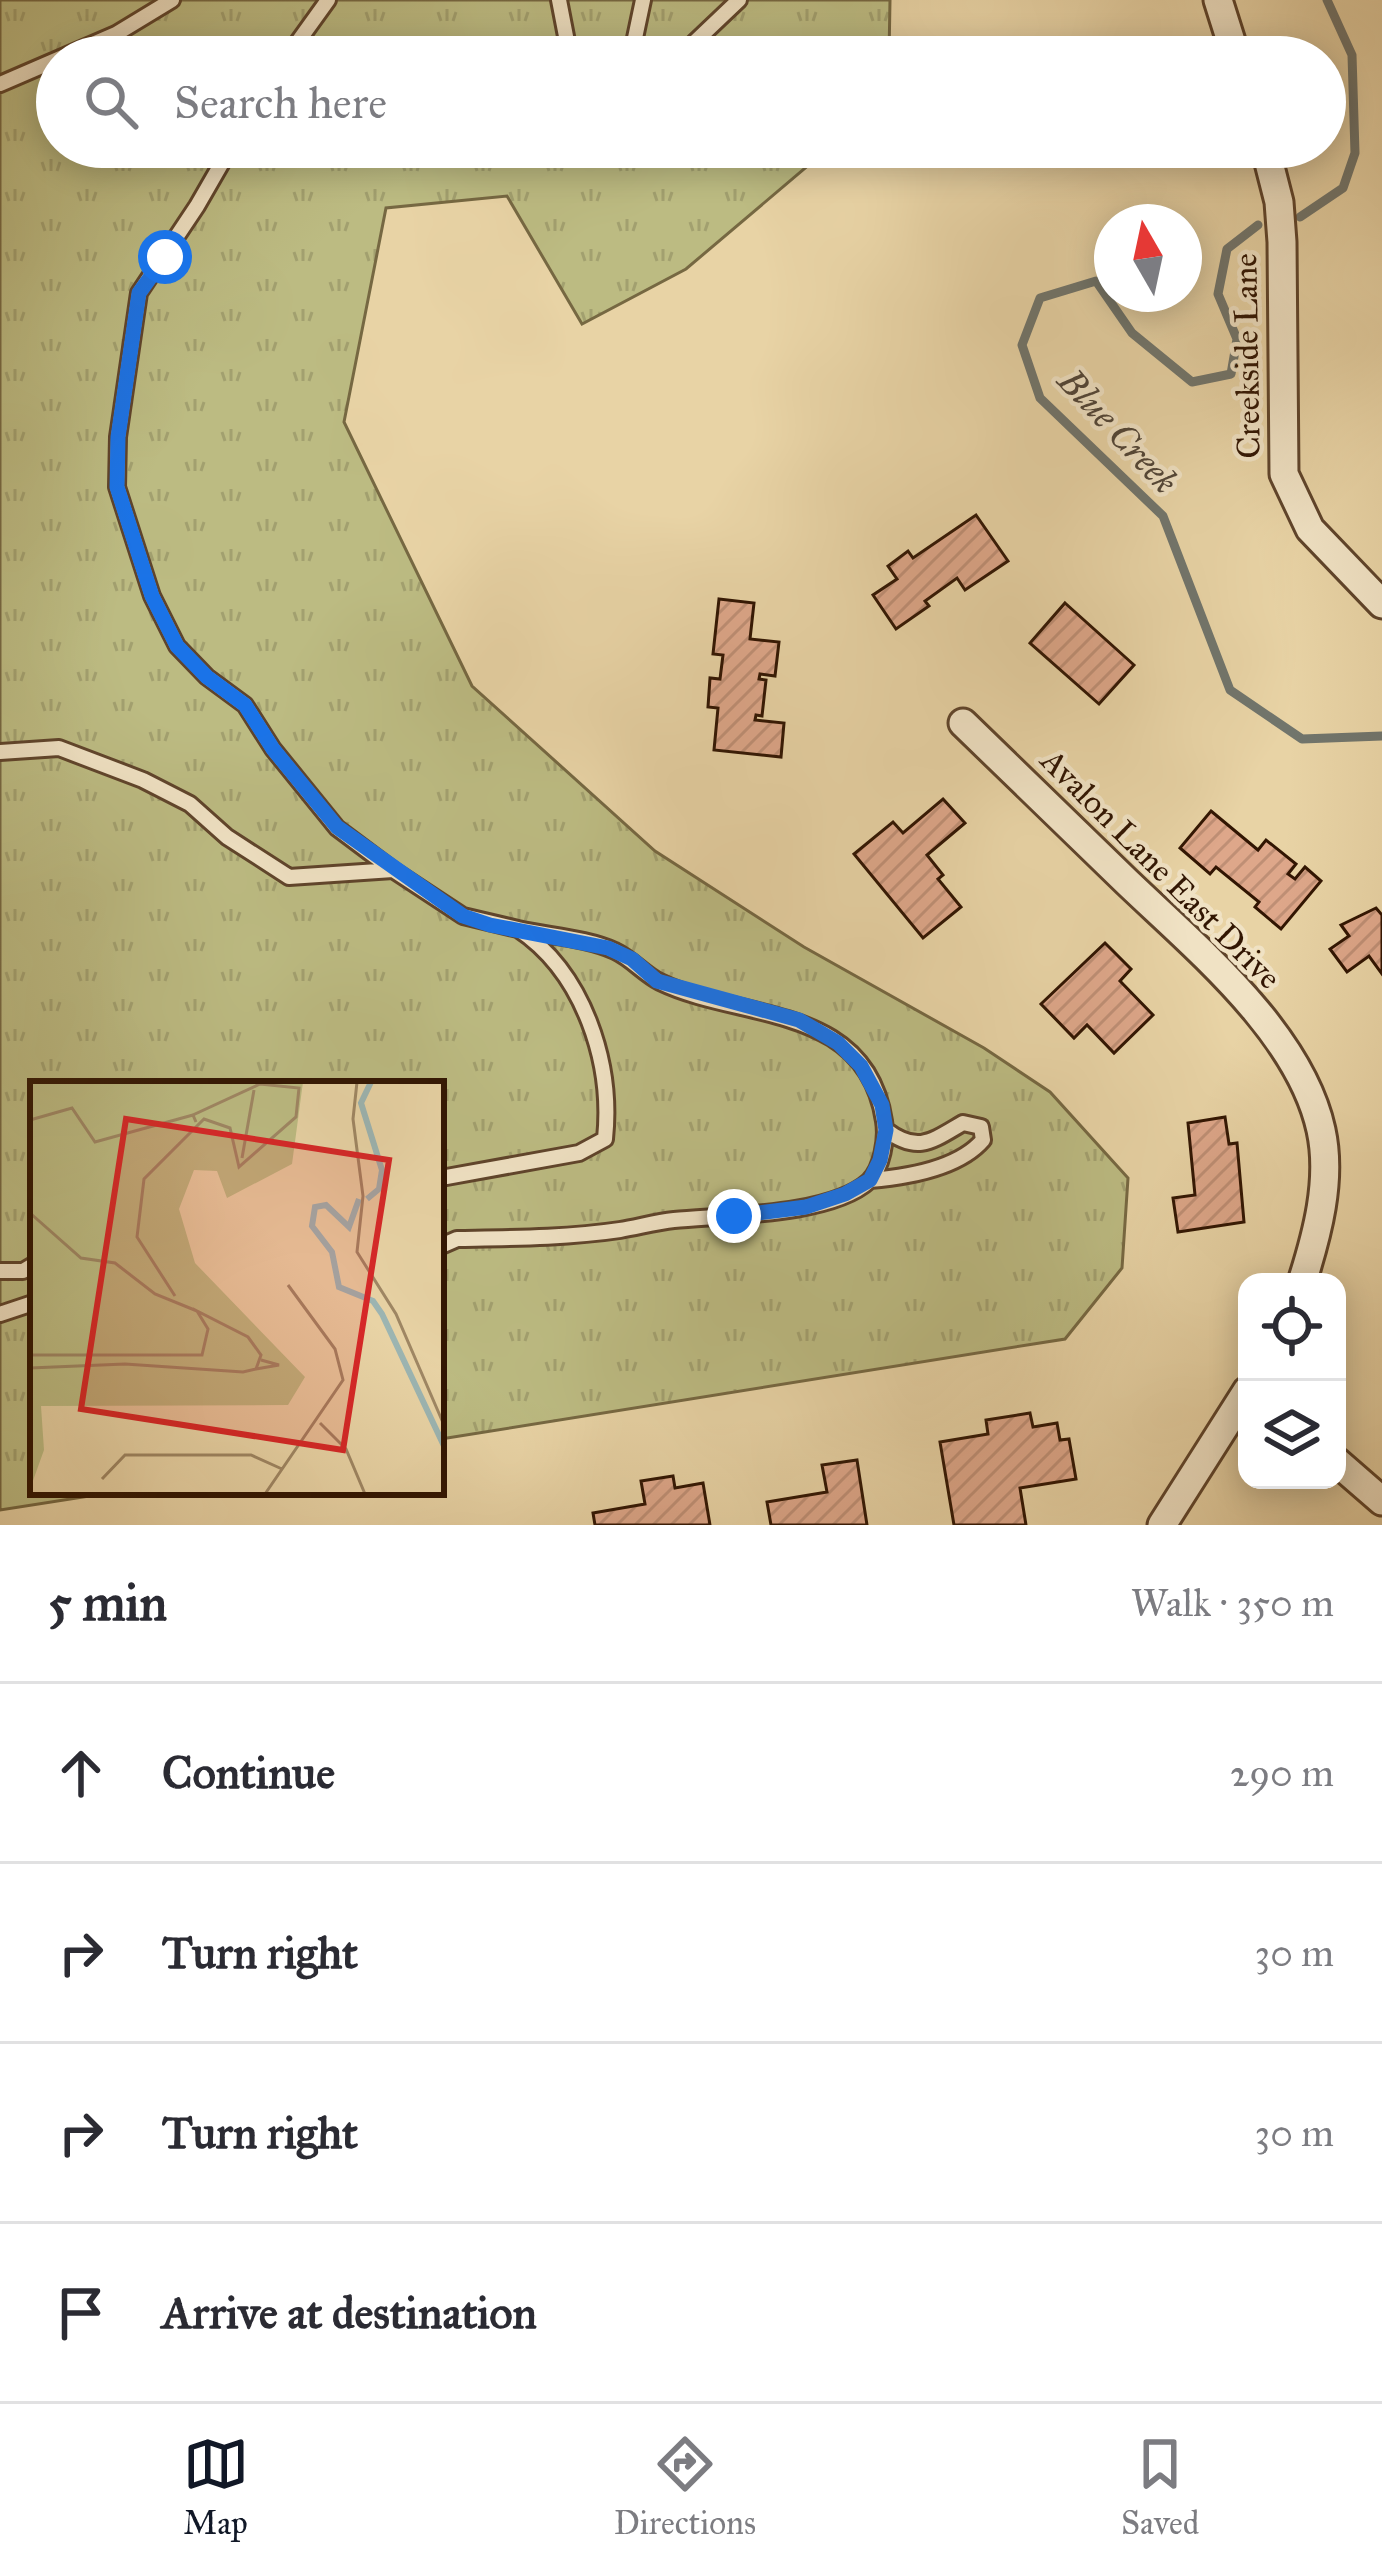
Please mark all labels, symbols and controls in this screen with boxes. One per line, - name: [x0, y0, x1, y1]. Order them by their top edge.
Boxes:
- search box: [36, 36, 1346, 168]
- icon: search: [78, 69, 144, 135]
- text: Search here: [174, 75, 387, 130]
- north arrow: [1094, 204, 1202, 312]
- route start: [138, 230, 192, 284]
- street label: Creekside Lane: [1225, 253, 1269, 459]
- water label: Blue Creek: [1048, 358, 1187, 503]
- street label: Avalon Lane East Drive: [1031, 739, 1289, 997]
- inset map: [30, 1081, 444, 1495]
- route end: [707, 1189, 761, 1243]
- map controls: [1238, 1273, 1346, 1489]
- button: locate: [1238, 1273, 1346, 1381]
- button: layers: [1238, 1381, 1346, 1489]
- text: 5 min: [48, 1572, 167, 1634]
- text: Walk · 350 m: [1131, 1579, 1334, 1627]
- icon: ahead: [48, 1740, 114, 1806]
- text: Continue: [162, 1745, 335, 1800]
- text: 290 m: [1230, 1749, 1334, 1797]
- icon: right: [48, 1920, 114, 1986]
- text: Turn right: [162, 1925, 358, 1980]
- text: 30 m: [1255, 1929, 1334, 1977]
- icon: right: [48, 2100, 114, 2166]
- text: Turn right: [162, 2105, 358, 2160]
- text: 30 m: [1255, 2109, 1334, 2157]
- icon: arrive: [48, 2280, 114, 2346]
- text: Arrive at destination: [162, 2285, 537, 2340]
- tab: Map: [183, 2431, 249, 2543]
- tab: Directions: [614, 2431, 756, 2543]
- tab: Saved: [1121, 2431, 1199, 2543]

